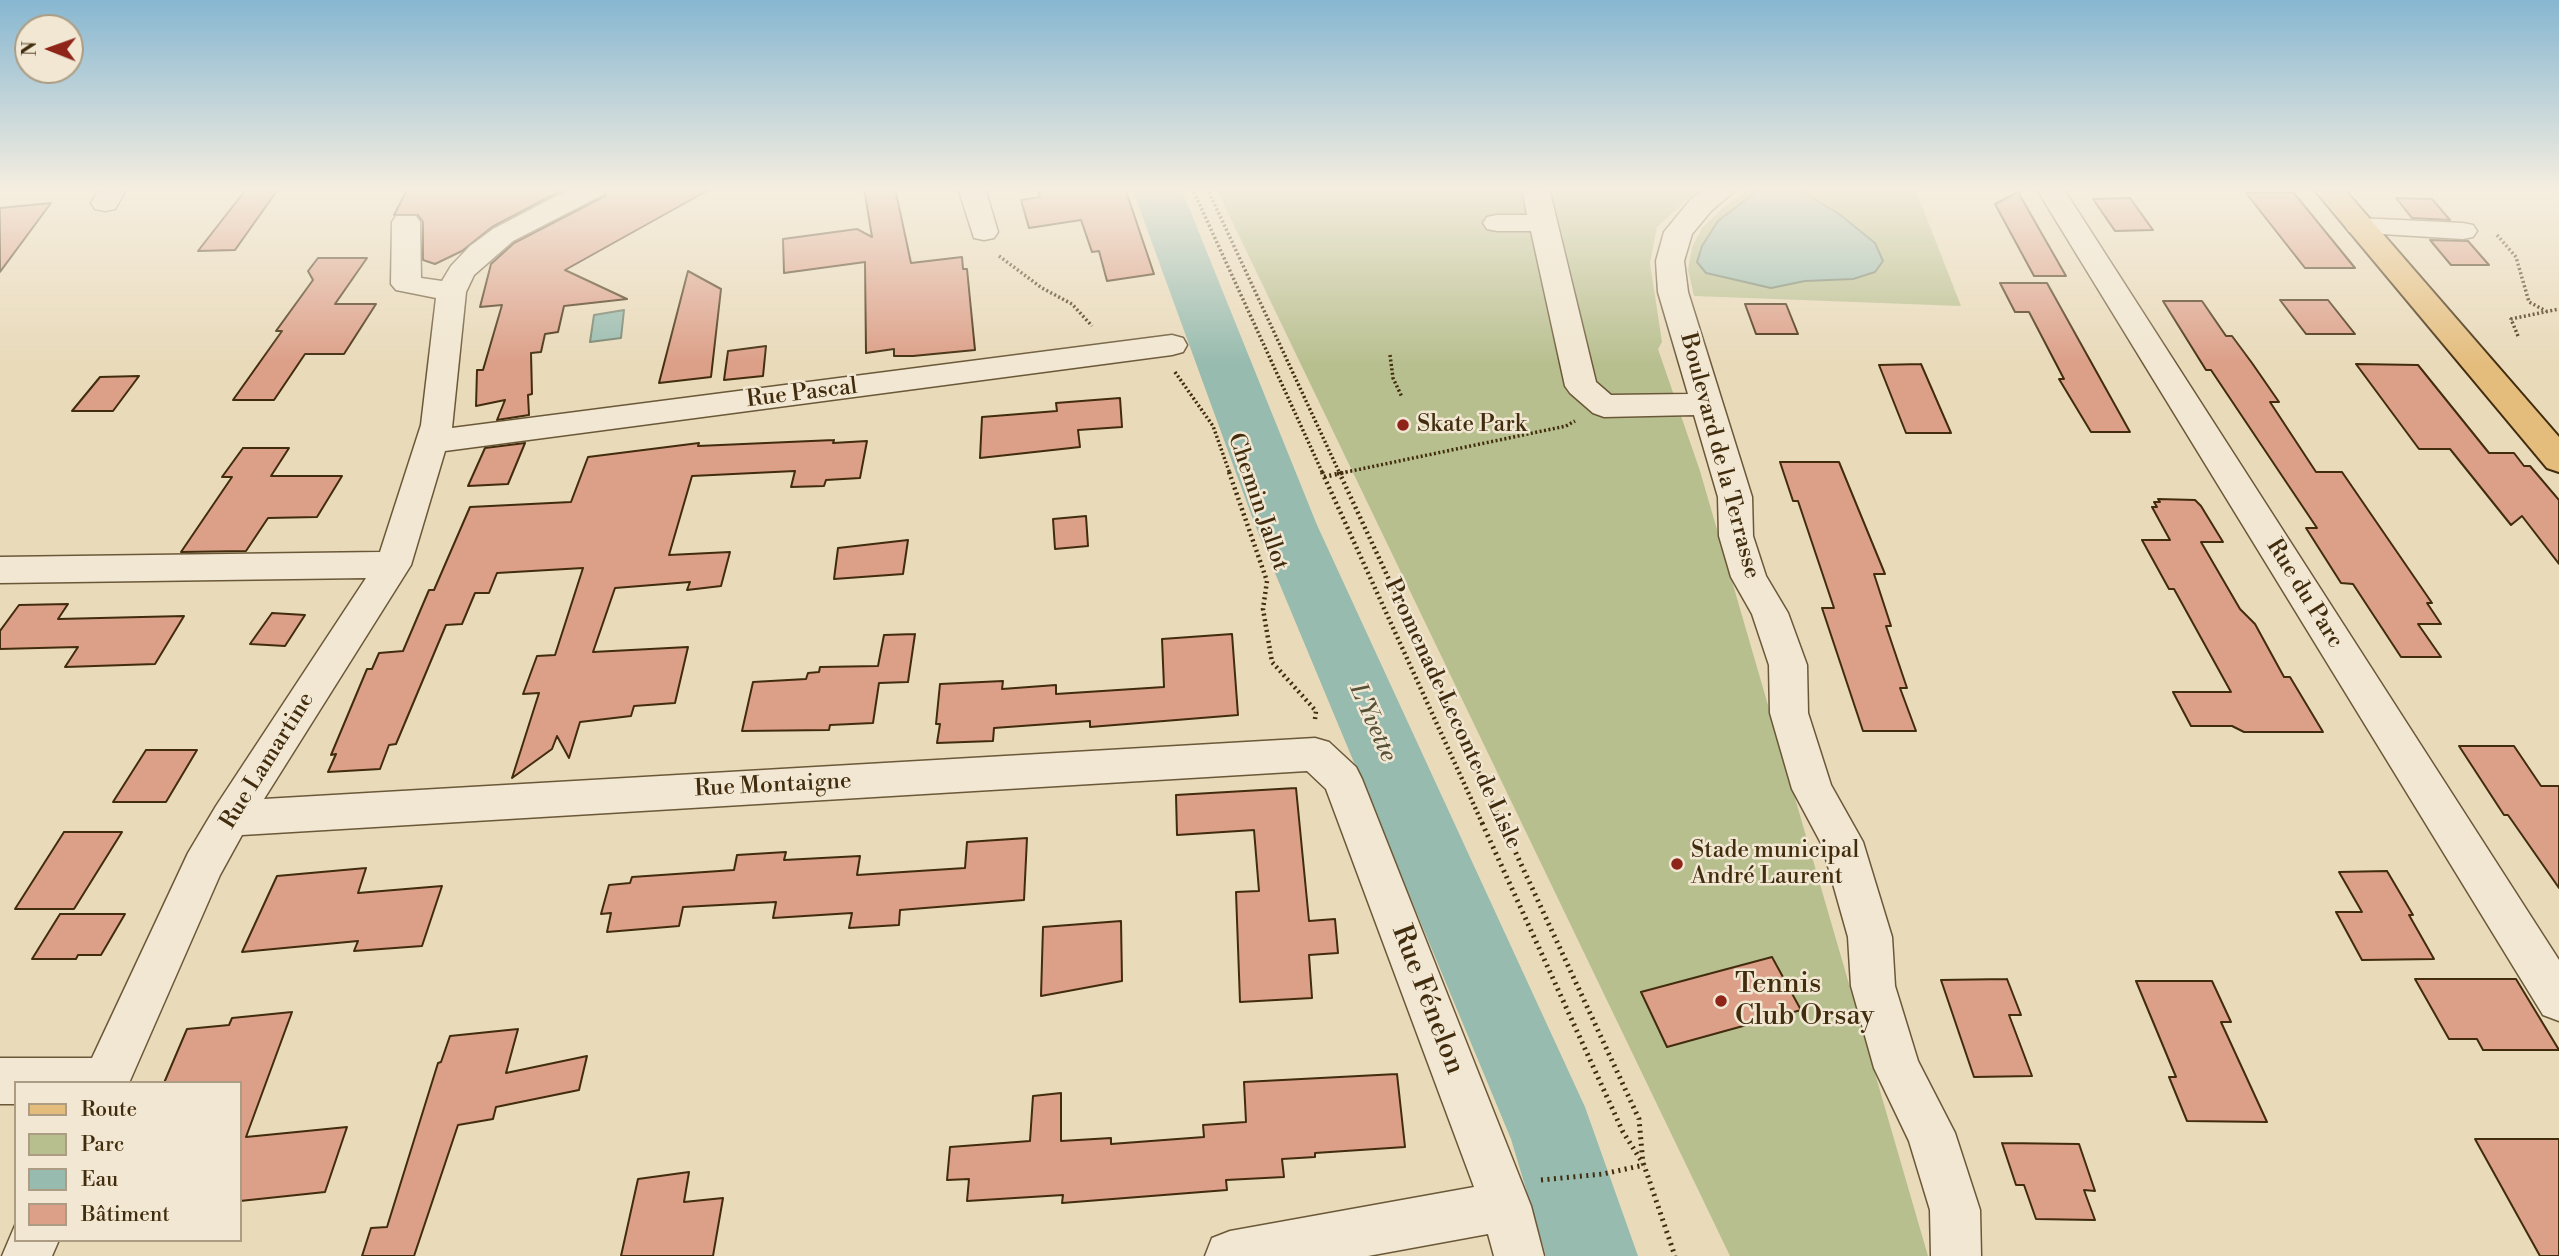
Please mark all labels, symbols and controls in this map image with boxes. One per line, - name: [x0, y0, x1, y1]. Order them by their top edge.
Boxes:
- north arrow: [14, 14, 84, 84]
- text: N: [18, 41, 42, 56]
- street label: Boulevard de la Terrasse: [1673, 330, 1765, 582]
- street label: Rue Pascal: [745, 373, 859, 415]
- place label: Skate Park: [1417, 411, 1527, 439]
- marker: Skate Park: [1395, 417, 1411, 433]
- street label: Chemin Jallot: [1221, 430, 1293, 574]
- street label: Rue du Parc: [2260, 534, 2348, 654]
- street label: Promenade Leconte de Lisle: [1377, 574, 1527, 854]
- water label: L'Yvette: [1342, 680, 1402, 766]
- street label: Rue Lamartine: [215, 688, 321, 834]
- street label: Rue Montaigne: [694, 768, 852, 804]
- place label: Stade municipal André Laurent: [1691, 837, 1859, 891]
- marker: Stade municipal André Laurent: [1669, 856, 1685, 872]
- street label: Rue Fénelon: [1383, 920, 1471, 1080]
- place label: Tennis Club Orsay: [1735, 968, 1874, 1034]
- marker: Tennis Club Orsay: [1713, 993, 1729, 1009]
- legend: [14, 1081, 242, 1242]
- text: Route: [81, 1097, 137, 1123]
- text: Parc: [81, 1132, 124, 1158]
- text: Eau: [81, 1167, 118, 1193]
- text: Bâtiment: [81, 1202, 170, 1228]

